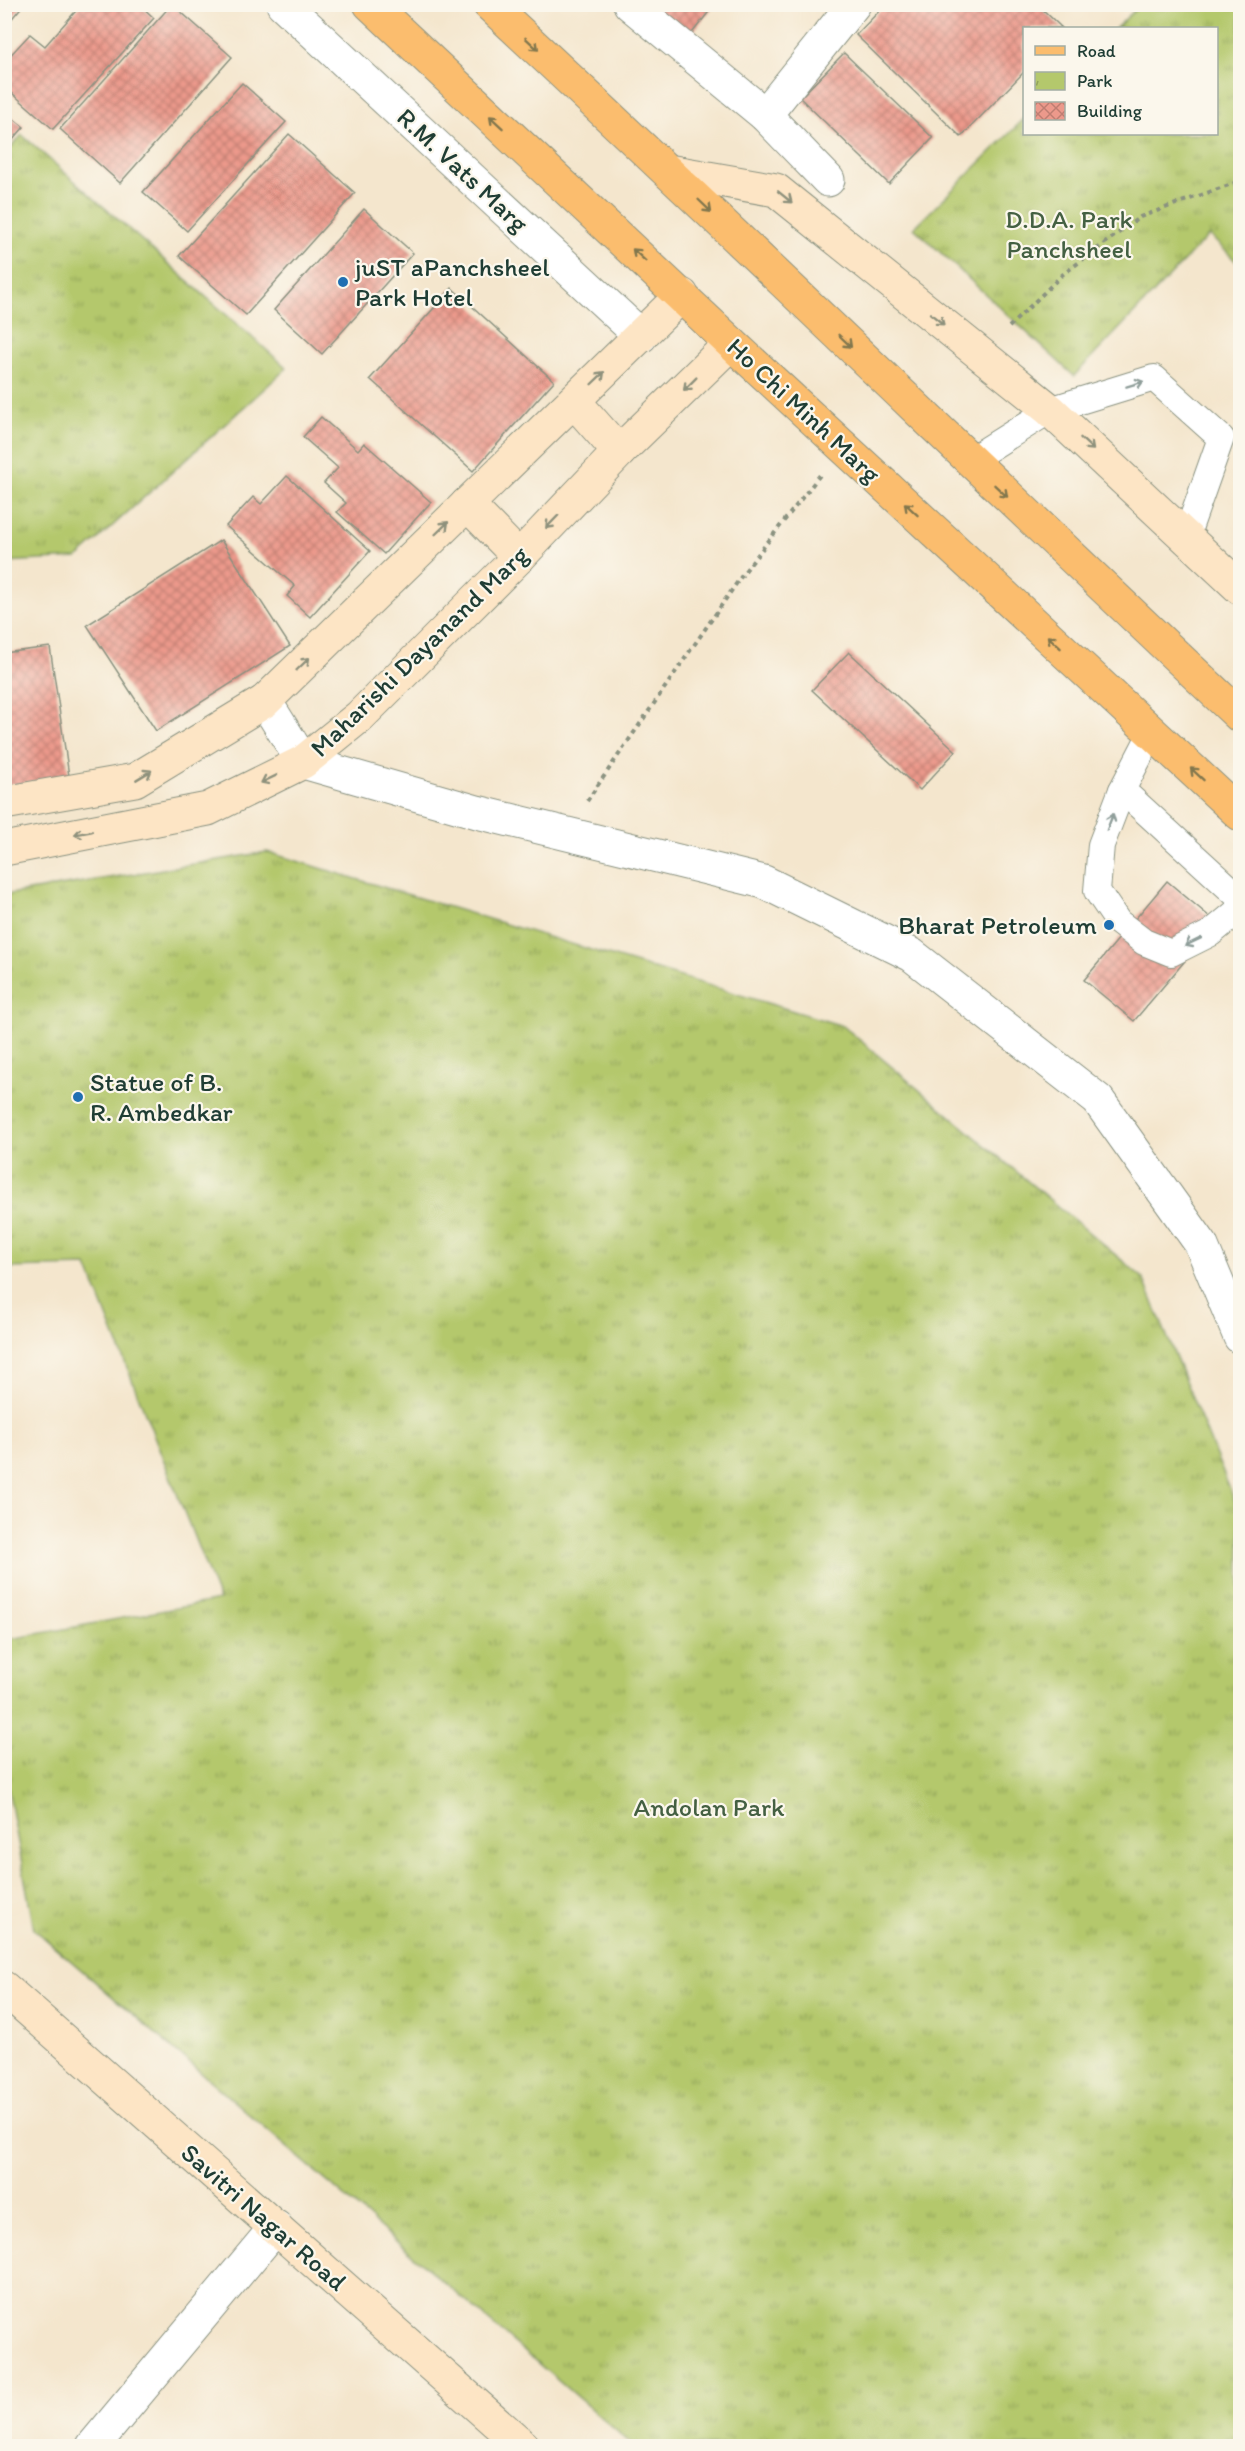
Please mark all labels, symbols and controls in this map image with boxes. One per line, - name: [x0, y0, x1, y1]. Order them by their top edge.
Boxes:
- legend: [1023, 27, 1218, 135]
- one-way arrow: [524, 37, 539, 51]
- text: Road: [1077, 40, 1116, 62]
- text: Park: [1077, 70, 1112, 92]
- text: Building: [1077, 100, 1143, 122]
- street label: R.M. Vats Marg: [391, 101, 536, 239]
- one-way arrow: [489, 115, 504, 129]
- one-way arrow: [777, 191, 793, 204]
- one-way arrow: [697, 199, 712, 213]
- park label: D.D.A. Park Panchsheel: [1005, 203, 1133, 265]
- one-way arrow: [632, 248, 647, 262]
- place label: juST aPanchsheel Park Hotel: [354, 251, 550, 313]
- marker: juST aPanchsheel Park Hotel: [336, 275, 350, 289]
- one-way arrow: [929, 313, 945, 326]
- street label: Ho Chi Minh Marg: [721, 331, 888, 490]
- one-way arrow: [838, 334, 853, 349]
- one-way arrow: [590, 371, 605, 385]
- one-way arrow: [682, 377, 697, 392]
- one-way arrow: [1125, 378, 1144, 389]
- one-way arrow: [1079, 437, 1094, 451]
- one-way arrow: [993, 484, 1008, 498]
- one-way arrow: [904, 502, 919, 516]
- one-way arrow: [545, 515, 559, 530]
- one-way arrow: [435, 521, 450, 535]
- street label: Maharishi Dayanand Marg: [303, 538, 535, 763]
- one-way arrow: [1047, 635, 1062, 649]
- one-way arrow: [295, 657, 310, 672]
- one-way arrow: [1190, 767, 1205, 781]
- one-way arrow: [135, 769, 152, 781]
- one-way arrow: [261, 773, 278, 785]
- one-way arrow: [1105, 813, 1116, 831]
- one-way arrow: [74, 828, 94, 839]
- place label: Bharat Petroleum: [898, 909, 1097, 941]
- marker: Bharat Petroleum: [1102, 918, 1116, 932]
- one-way arrow: [1184, 937, 1202, 948]
- place label: Statue of B. R. Ambedkar: [90, 1066, 233, 1128]
- marker: Statue of B. R. Ambedkar: [71, 1090, 85, 1104]
- park label: Andolan Park: [634, 1791, 785, 1823]
- street label: Savitri Nagar Road: [175, 2136, 353, 2298]

